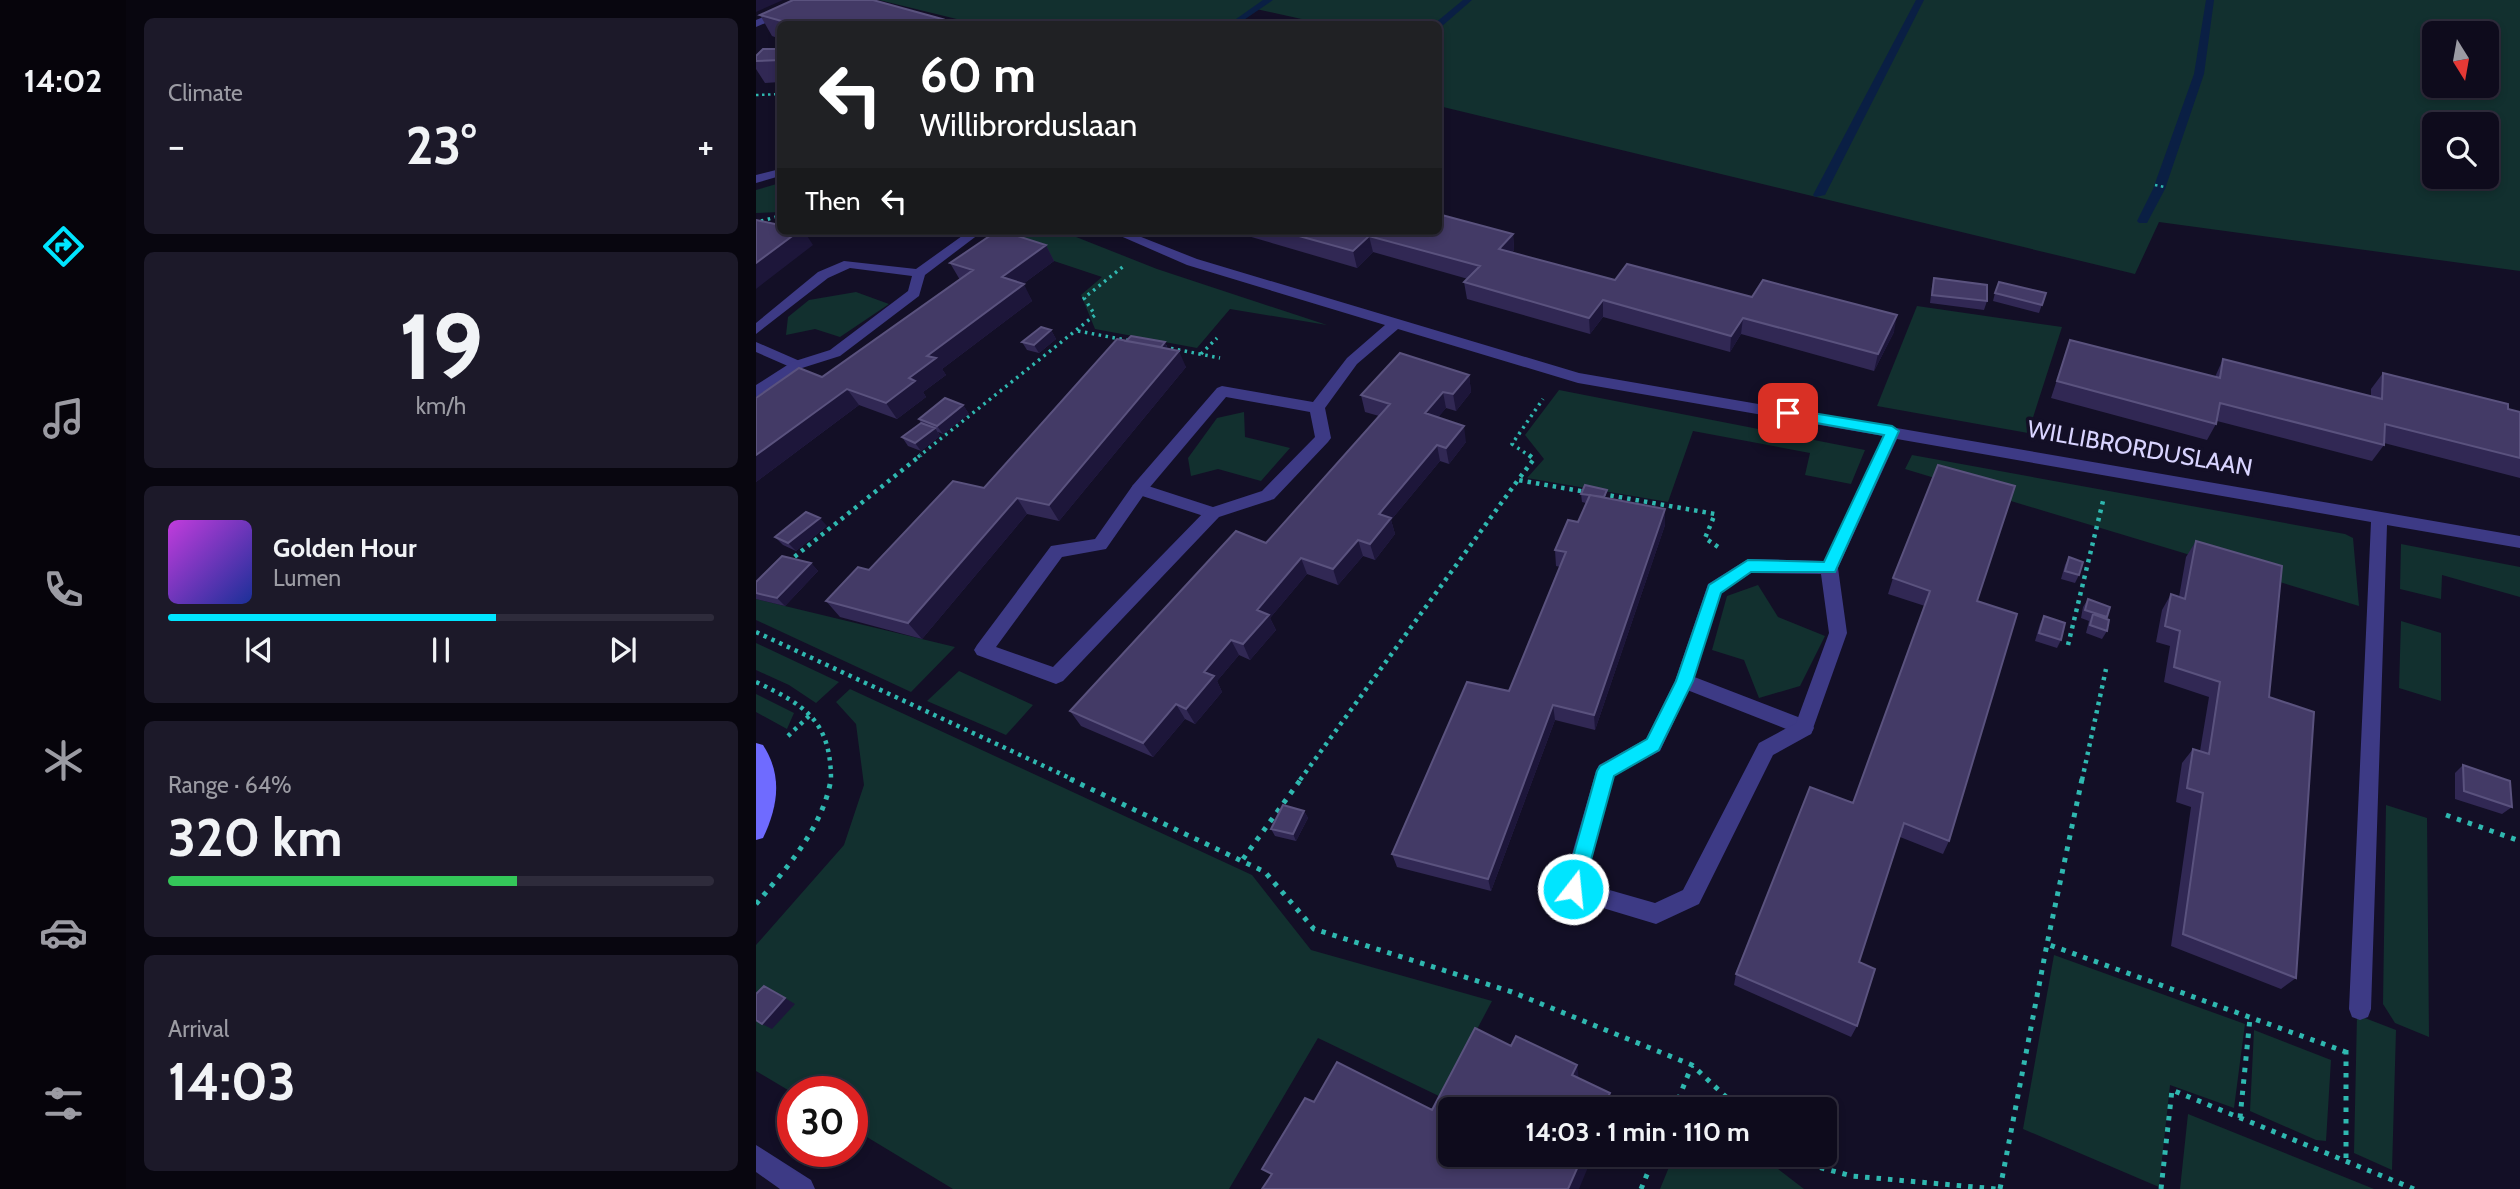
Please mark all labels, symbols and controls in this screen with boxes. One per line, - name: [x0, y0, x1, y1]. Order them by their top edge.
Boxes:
- north arrow: [2422, 21, 2499, 98]
- map controls: [2422, 21, 2499, 189]
- text: 60 m: [920, 45, 1036, 104]
- icon: left: [805, 49, 896, 140]
- text: 14:02: [24, 61, 102, 100]
- text: Climate: [168, 79, 243, 107]
- text: Willibrorduslaan: [920, 105, 1137, 144]
- button: search: [2422, 112, 2499, 189]
- text: 23°: [406, 114, 476, 177]
- text: −: [168, 122, 185, 169]
- text: +: [697, 122, 714, 169]
- icon: left: [875, 182, 913, 220]
- text: Then: [805, 185, 861, 217]
- icon: directions: [39, 222, 88, 271]
- text: 19: [399, 291, 483, 402]
- pin: [1758, 383, 1818, 443]
- text: km/h: [416, 392, 466, 420]
- icon: music: [39, 394, 88, 443]
- icon: arrive: [1769, 394, 1807, 432]
- street label: WILLIBRORDUSLAAN: [2025, 414, 2255, 482]
- text: Golden Hour: [273, 532, 416, 564]
- text: Lumen: [273, 564, 341, 592]
- icon: phone: [39, 565, 88, 614]
- icon: previous: [240, 631, 278, 669]
- icon: pause: [422, 631, 460, 669]
- icon: next: [604, 631, 642, 669]
- icon: climate: [39, 736, 88, 785]
- text: Range · 64%: [168, 771, 292, 799]
- text: 320 km: [168, 806, 342, 869]
- position arrow: [1536, 852, 1610, 926]
- icon: car: [39, 908, 88, 957]
- text: Arrival: [168, 1015, 229, 1043]
- text: 14:03: [168, 1050, 296, 1113]
- speed limit sign: 30: [777, 1076, 868, 1167]
- icon: filters: [39, 1079, 88, 1128]
- text: 14:03 · 1 min · 110 m: [1526, 1116, 1749, 1148]

